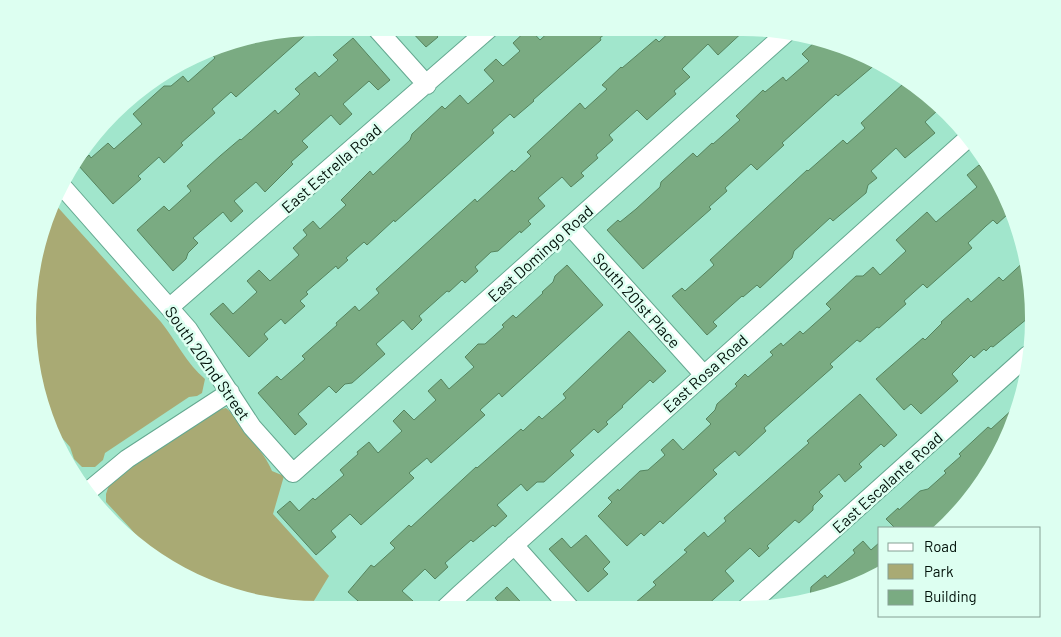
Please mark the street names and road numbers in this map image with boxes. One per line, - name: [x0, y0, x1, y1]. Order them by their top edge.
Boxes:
- street label: East Estrella Road: [277, 119, 385, 217]
- street label: East Domingo Road: [483, 201, 597, 305]
- street label: South 201st Place: [589, 248, 685, 352]
- street label: South 202nd Street: [162, 302, 254, 424]
- street label: East Rosa Road: [659, 330, 751, 416]
- street label: East Escalante Road: [828, 428, 946, 536]

